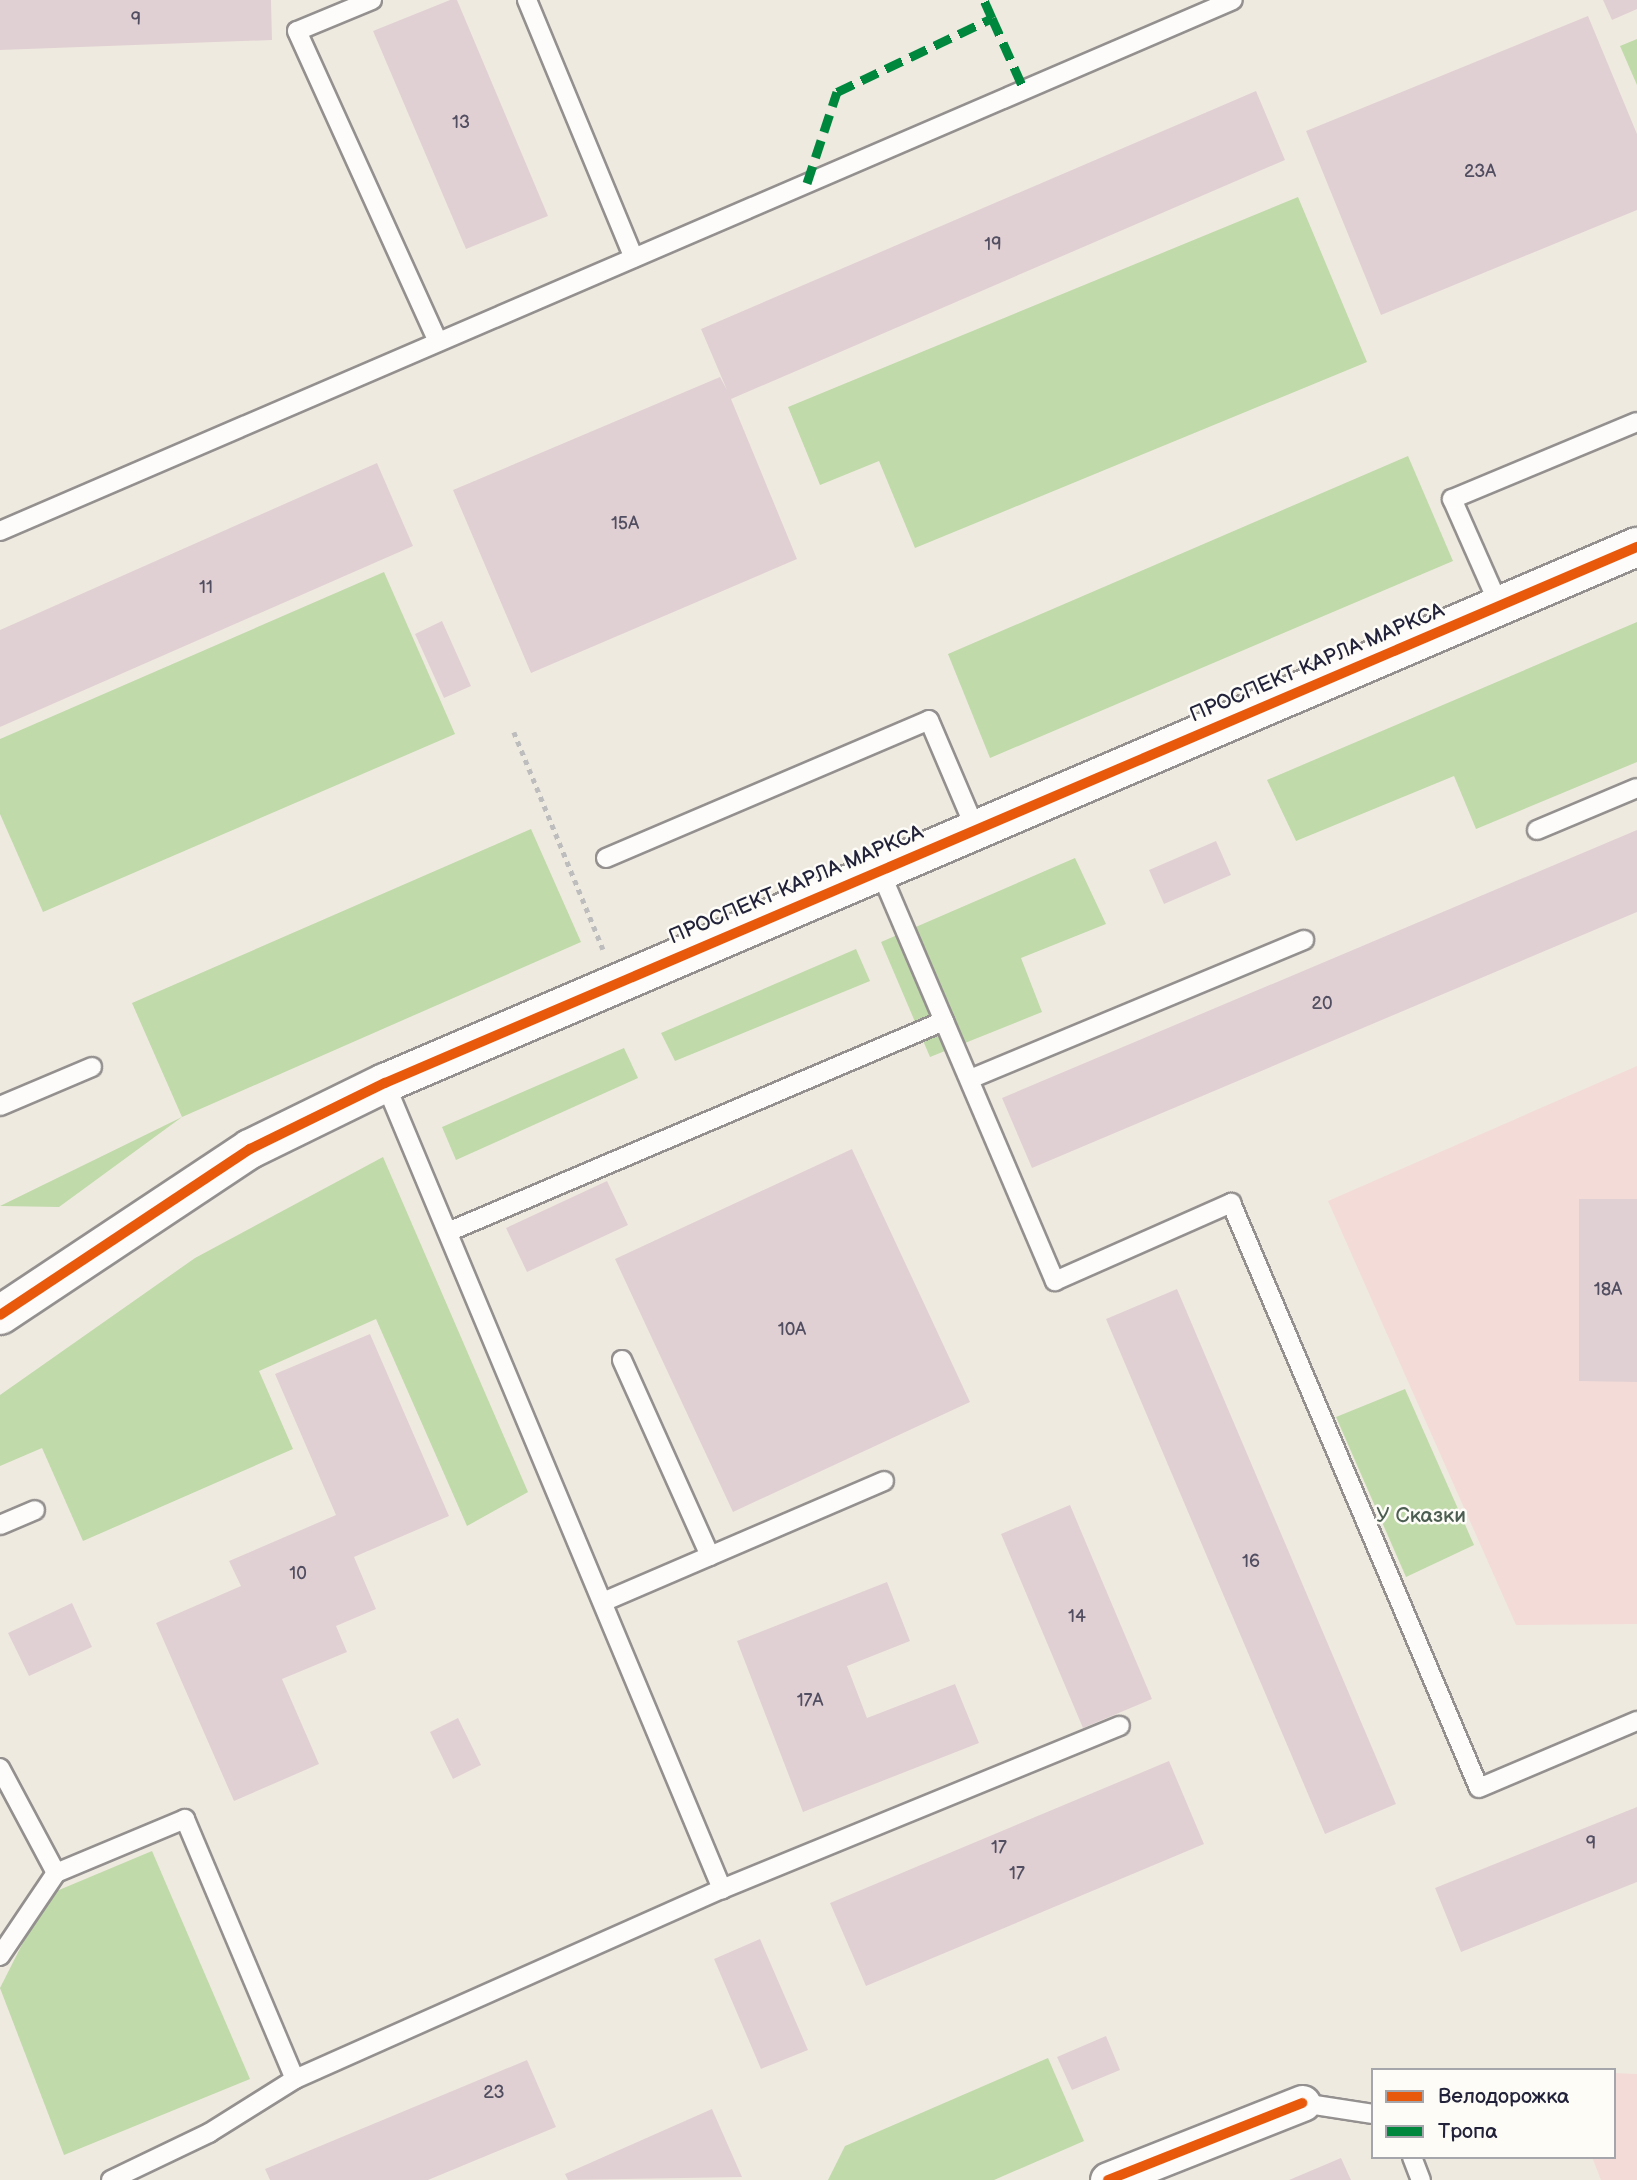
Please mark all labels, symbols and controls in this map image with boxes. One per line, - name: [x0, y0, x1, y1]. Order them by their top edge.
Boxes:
- house number: 9: [131, 9, 141, 31]
- house number: 13: [452, 112, 470, 134]
- house number: 23А: [1464, 161, 1496, 183]
- house number: 19: [984, 234, 1002, 256]
- house number: 15А: [611, 513, 639, 535]
- house number: 11: [199, 577, 213, 599]
- street label: ПРОСПЕКТ КАРЛА МАРКСА: [1186, 598, 1448, 728]
- street label: ПРОСПЕКТ КАРЛА МАРКСА: [665, 820, 927, 950]
- house number: 20: [1311, 993, 1333, 1015]
- house number: 18А: [1594, 1279, 1622, 1301]
- house number: 10А: [778, 1319, 806, 1341]
- park label: У Сказки: [1376, 1503, 1466, 1529]
- house number: 16: [1242, 1551, 1260, 1573]
- house number: 10: [289, 1563, 307, 1585]
- house number: 14: [1068, 1606, 1086, 1628]
- house number: 17А: [797, 1690, 823, 1712]
- house number: 9: [1586, 1833, 1596, 1855]
- house number: 17: [991, 1837, 1007, 1859]
- house number: 17: [1009, 1863, 1025, 1885]
- legend: [1371, 2068, 1616, 2159]
- house number: 23: [483, 2082, 505, 2104]
- text: Велодорожка: [1438, 2084, 1569, 2109]
- text: Тропа: [1438, 2119, 1498, 2144]

